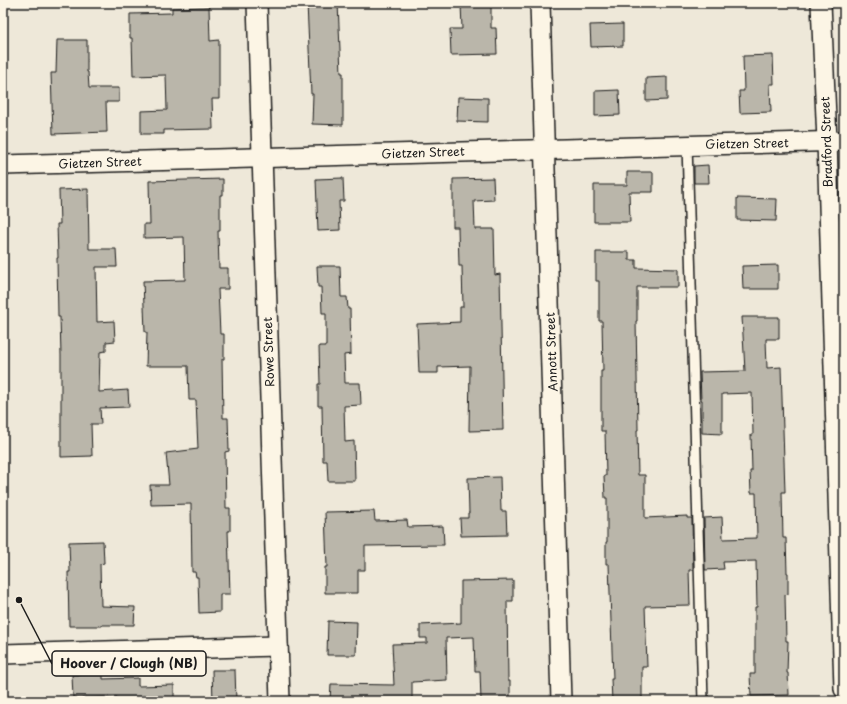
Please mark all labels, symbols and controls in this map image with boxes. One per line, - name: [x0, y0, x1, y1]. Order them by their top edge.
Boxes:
- street label: Bradford Street: [815, 96, 837, 188]
- street label: Gietzen Street: [705, 133, 789, 153]
- street label: Gietzen Street: [381, 142, 465, 162]
- street label: Gietzen Street: [58, 152, 142, 172]
- street label: Annott Street: [541, 312, 561, 392]
- street label: Rowe Street: [258, 317, 278, 387]
- callout: Hoover / Clough (NB): [52, 651, 206, 676]
- text: Hoover / Clough (NB): [60, 653, 198, 672]

